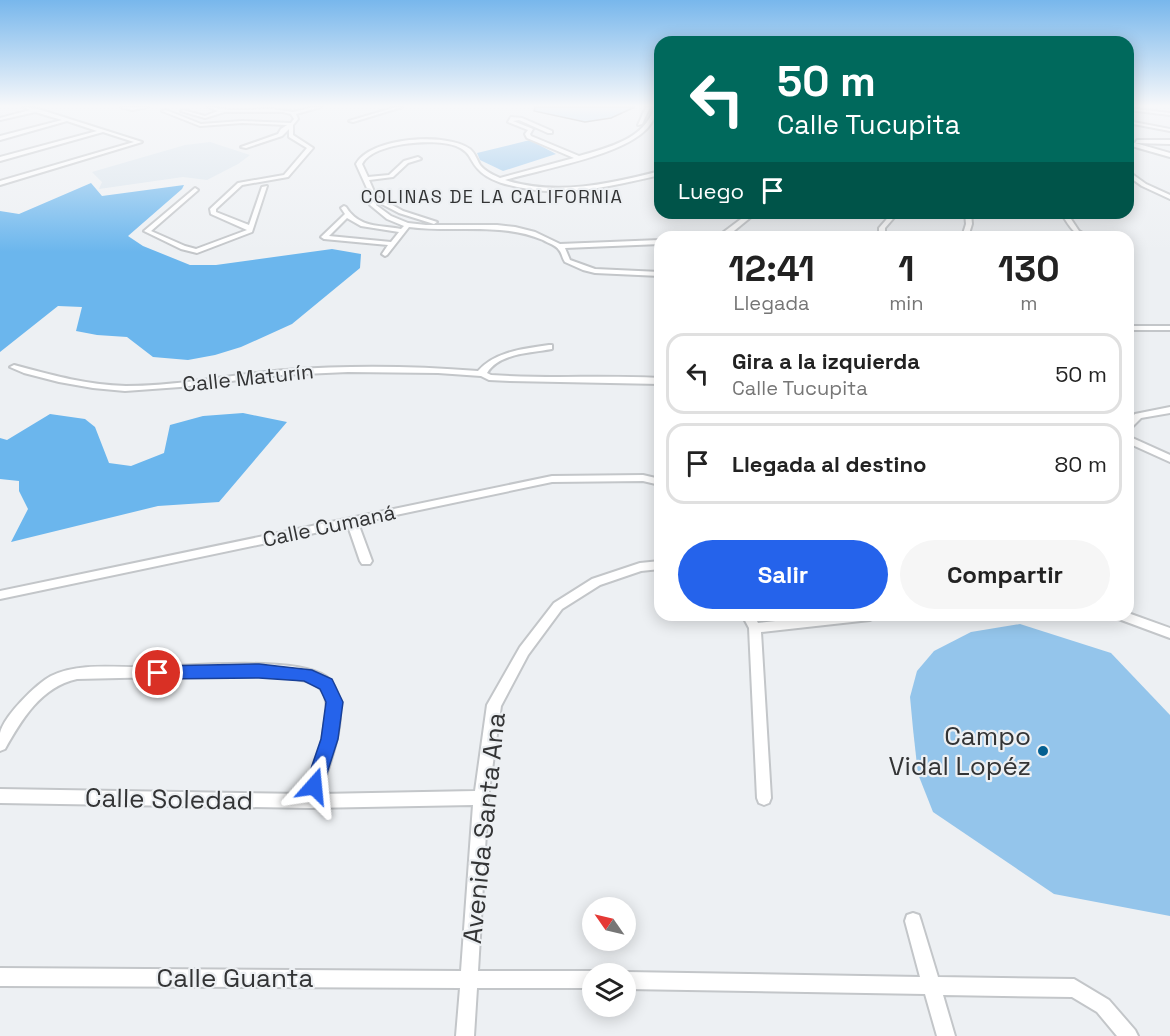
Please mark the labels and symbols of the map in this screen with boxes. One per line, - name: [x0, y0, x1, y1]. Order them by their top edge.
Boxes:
- district label: COLINAS DE LA CALIFORNIA: [361, 185, 623, 208]
- street label: Calle Maturín: [181, 357, 315, 398]
- street label: Calle Cumaná: [260, 498, 398, 553]
- pin: [132, 647, 183, 698]
- street label: Avenida Santa Ana: [455, 711, 513, 945]
- place label: Campo Vidal Lopéz: [888, 719, 1031, 783]
- marker: Campo Vidal Lopéz: [1036, 744, 1050, 758]
- position arrow: [282, 754, 346, 818]
- street label: Calle Soledad: [85, 781, 253, 817]
- north arrow: [582, 897, 636, 951]
- street label: Calle Guanta: [157, 961, 313, 995]

